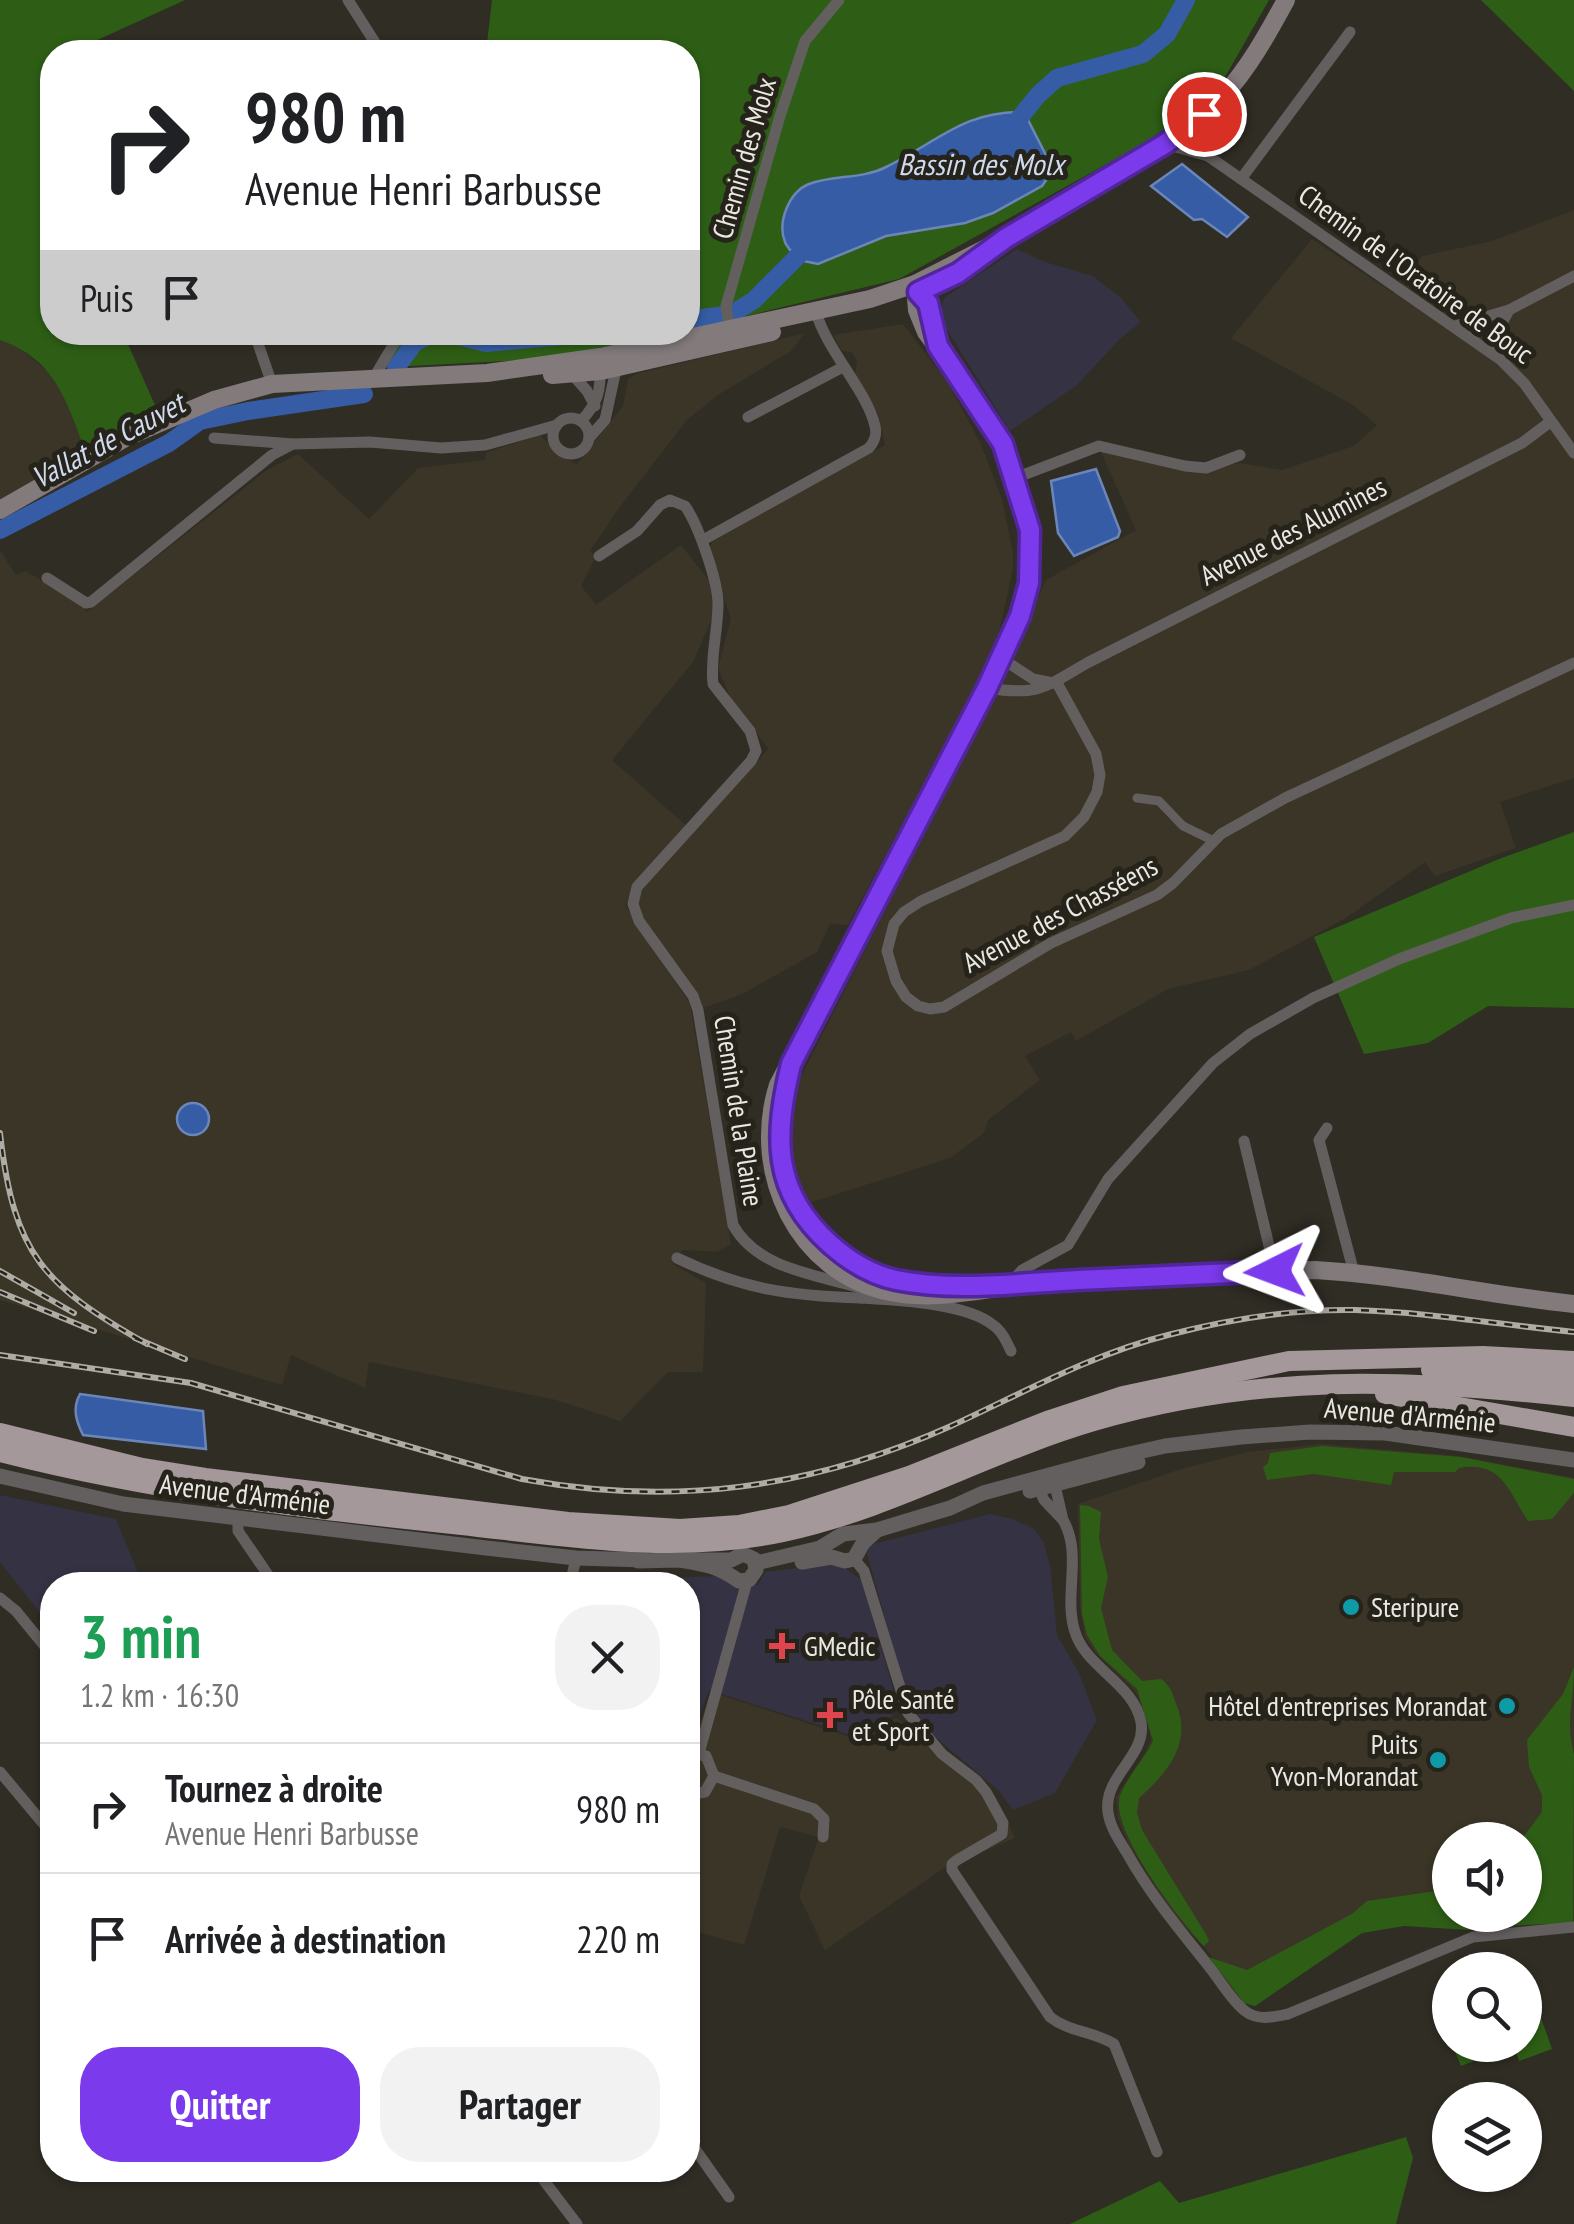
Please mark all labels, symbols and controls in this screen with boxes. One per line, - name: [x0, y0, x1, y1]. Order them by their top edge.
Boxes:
- text: 980 m: [245, 71, 406, 161]
- pin: [1162, 72, 1247, 157]
- street label: Chemin des Molx: [703, 73, 784, 243]
- icon: right: [80, 80, 210, 210]
- icon: arrive: [1177, 87, 1232, 142]
- water label: Bassin des Molx: [898, 144, 1068, 183]
- text: Avenue Henri Barbusse: [245, 159, 602, 217]
- street label: Chemin de l'Oratoire de Bouc: [1291, 176, 1541, 371]
- icon: arrive: [154, 270, 209, 325]
- text: Puis: [80, 273, 134, 322]
- water label: Vallat de Cauvet: [24, 381, 194, 496]
- street label: Avenue des Alumines: [1193, 468, 1392, 593]
- street label: Avenue des Chasséens: [956, 847, 1164, 981]
- street label: Chemin de la Plaine: [706, 1013, 773, 1209]
- position arrow: [1223, 1219, 1327, 1323]
- street label: Avenue d'Arménie: [1323, 1389, 1497, 1440]
- street label: Avenue d'Arménie: [158, 1465, 333, 1522]
- place label: Steripure: [1371, 1588, 1459, 1625]
- marker: Steripure: [1340, 1596, 1362, 1618]
- text: 3 min: [80, 1597, 201, 1675]
- button: close: [555, 1605, 660, 1710]
- place label: GMedic: [804, 1627, 875, 1664]
- marker: GMedic: [769, 1633, 795, 1659]
- text: 1.2 km · 16:30: [80, 1674, 239, 1716]
- place label: Pôle Santé et Sport: [852, 1680, 954, 1749]
- place label: Hôtel d'entreprises Morandat: [1208, 1687, 1487, 1724]
- marker: Hôtel d'entreprises Morandat: [1496, 1695, 1518, 1717]
- marker: Pôle Santé et Sport: [817, 1702, 843, 1728]
- place label: Puits Yvon-Morandat: [1271, 1725, 1418, 1794]
- marker: Puits Yvon-Morandat: [1427, 1749, 1449, 1771]
- text: Tournez à droite: [165, 1763, 383, 1812]
- icon: right: [80, 1781, 135, 1836]
- text: 980 m: [576, 1784, 660, 1833]
- text: Avenue Henri Barbusse: [165, 1812, 419, 1854]
- map controls: [1432, 1822, 1542, 2192]
- button: sound: [1432, 1822, 1542, 1932]
- icon: arrive: [80, 1911, 135, 1966]
- text: Arrivée à destination: [165, 1914, 446, 1963]
- text: 220 m: [576, 1914, 660, 1963]
- button: search: [1432, 1952, 1542, 2062]
- button: Quitter: [80, 2047, 360, 2162]
- button: Partager: [380, 2047, 660, 2162]
- button: layers: [1432, 2082, 1542, 2192]

